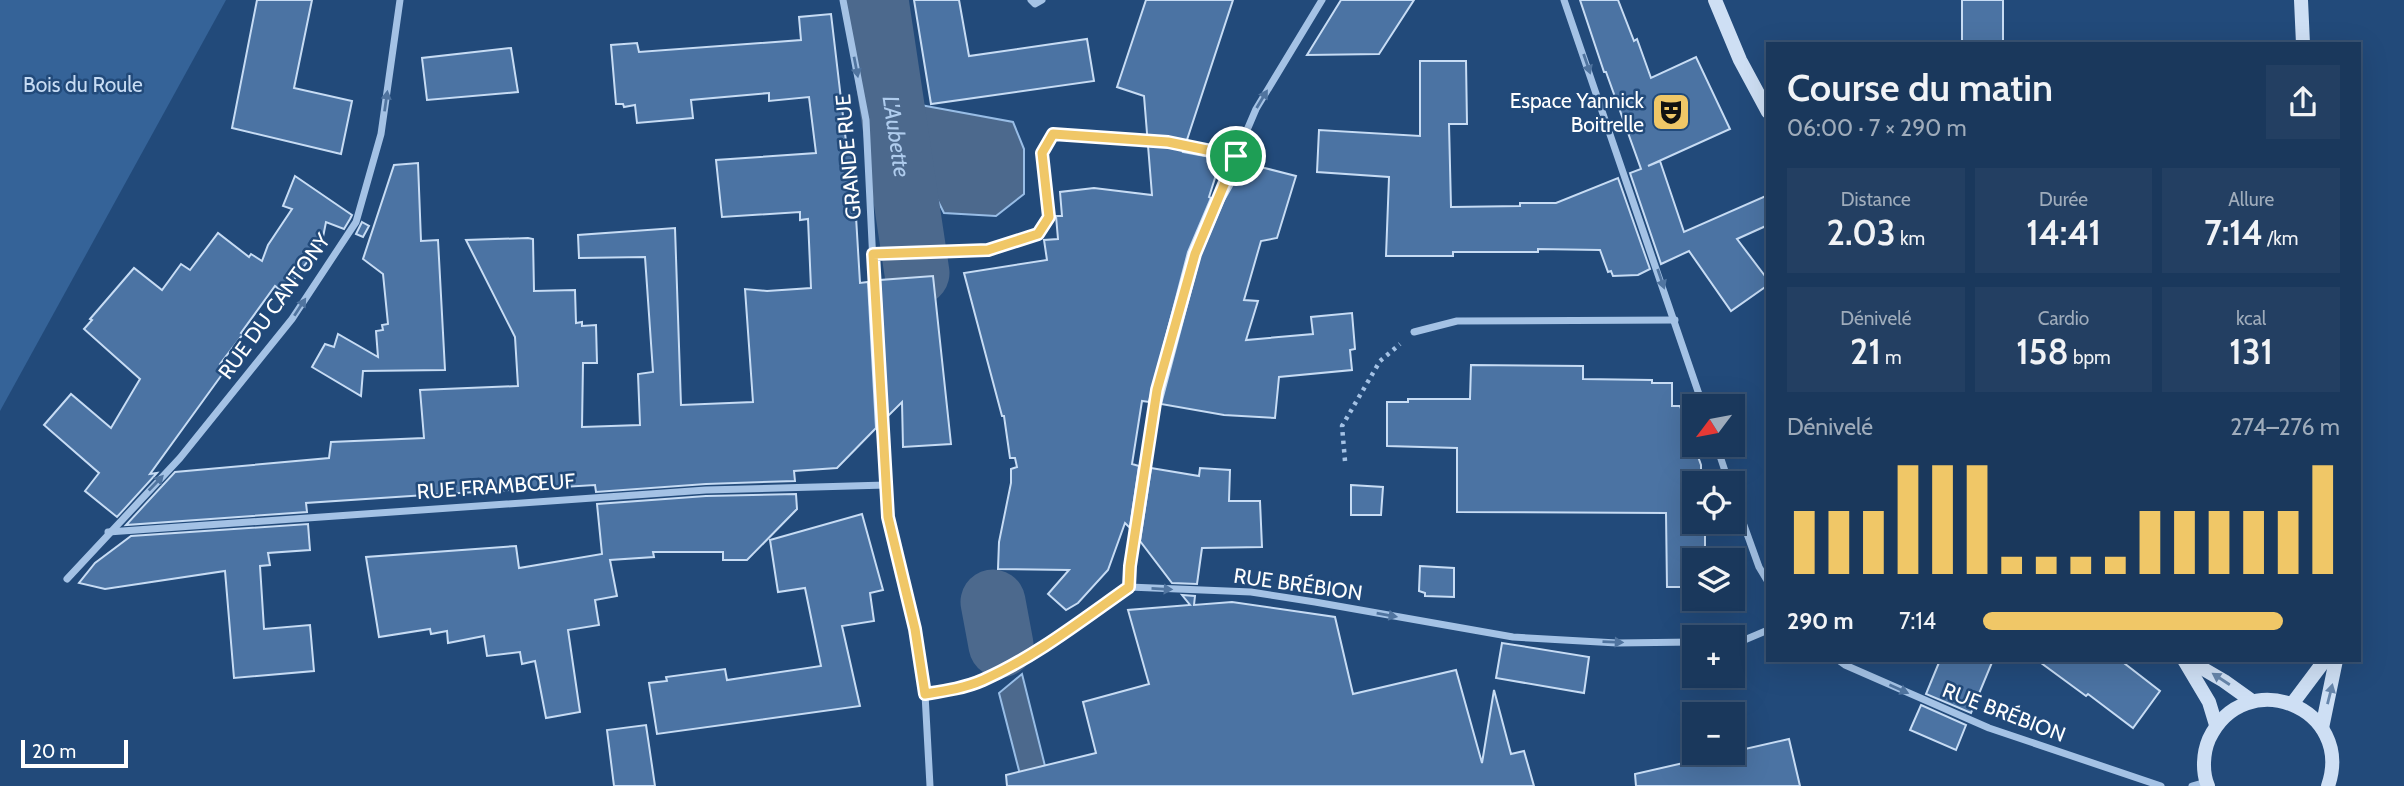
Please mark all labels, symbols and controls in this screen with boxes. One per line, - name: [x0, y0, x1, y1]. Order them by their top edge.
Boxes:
- one-way arrow: [1582, 54, 1593, 75]
- one-way arrow: [851, 56, 862, 78]
- text: Course du matin: [1787, 64, 2053, 111]
- button: share: [2266, 65, 2340, 139]
- park label: Bois du Roule: [23, 72, 143, 97]
- place label: Espace Yannick Boitrelle: [1510, 88, 1645, 137]
- one-way arrow: [381, 90, 392, 112]
- one-way arrow: [1256, 90, 1268, 109]
- theatre icon: Espace Yannick Boitrelle: [1650, 91, 1692, 133]
- street label: GRANDE RUE: [830, 93, 866, 221]
- water label: L'Aubette: [877, 94, 916, 179]
- text: 06:00 · 7 × 290 m: [1787, 114, 1967, 142]
- pin: [1206, 126, 1266, 186]
- icon: arrive: [1217, 137, 1255, 175]
- text: Distance: [1841, 188, 1911, 211]
- text: Durée: [2039, 188, 2088, 211]
- text: Allure: [2228, 188, 2274, 211]
- text: 2.03: [1827, 211, 1896, 254]
- text: 14:41: [2026, 211, 2101, 254]
- text: 7:14: [2204, 211, 2263, 254]
- text: km: [1896, 227, 1925, 250]
- text: /km: [2263, 227, 2298, 250]
- street label: RUE DU CANTONY: [213, 228, 336, 384]
- one-way arrow: [1656, 269, 1667, 290]
- one-way arrow: [293, 298, 306, 317]
- text: Dénivelé: [1840, 307, 1911, 330]
- text: Cardio: [2038, 307, 2089, 330]
- text: kcal: [2236, 307, 2266, 330]
- text: 21: [1850, 330, 1881, 373]
- text: 158: [2016, 330, 2069, 373]
- text: 131: [2229, 330, 2273, 373]
- text: m: [1881, 346, 1902, 369]
- text: bpm: [2069, 346, 2111, 369]
- north arrow: [1682, 394, 1745, 457]
- map controls: [1682, 394, 1745, 765]
- text: Dénivelé: [1787, 413, 1873, 441]
- text: 274–276 m: [2230, 413, 2340, 441]
- street label: RUE FRAMBŒUF: [416, 468, 576, 504]
- button: locate: [1682, 471, 1745, 534]
- one-way arrow: [147, 475, 163, 492]
- button: layers: [1682, 548, 1745, 611]
- street label: RUE BRÉBION: [1232, 563, 1364, 605]
- one-way arrow: [1151, 583, 1173, 594]
- text: 290 m: [1787, 607, 1854, 635]
- text: 7:14: [1899, 607, 1936, 635]
- one-way arrow: [1377, 609, 1399, 620]
- button: +: [1682, 625, 1745, 688]
- one-way arrow: [1602, 637, 1624, 648]
- one-way arrow: [2211, 673, 2230, 686]
- street label: RUE BRÉBION: [1939, 677, 2069, 747]
- one-way arrow: [1889, 683, 1909, 695]
- one-way arrow: [2325, 683, 2336, 705]
- button: −: [1682, 702, 1745, 765]
- scale bar: [21, 737, 128, 769]
- text: 20 m: [32, 740, 76, 763]

